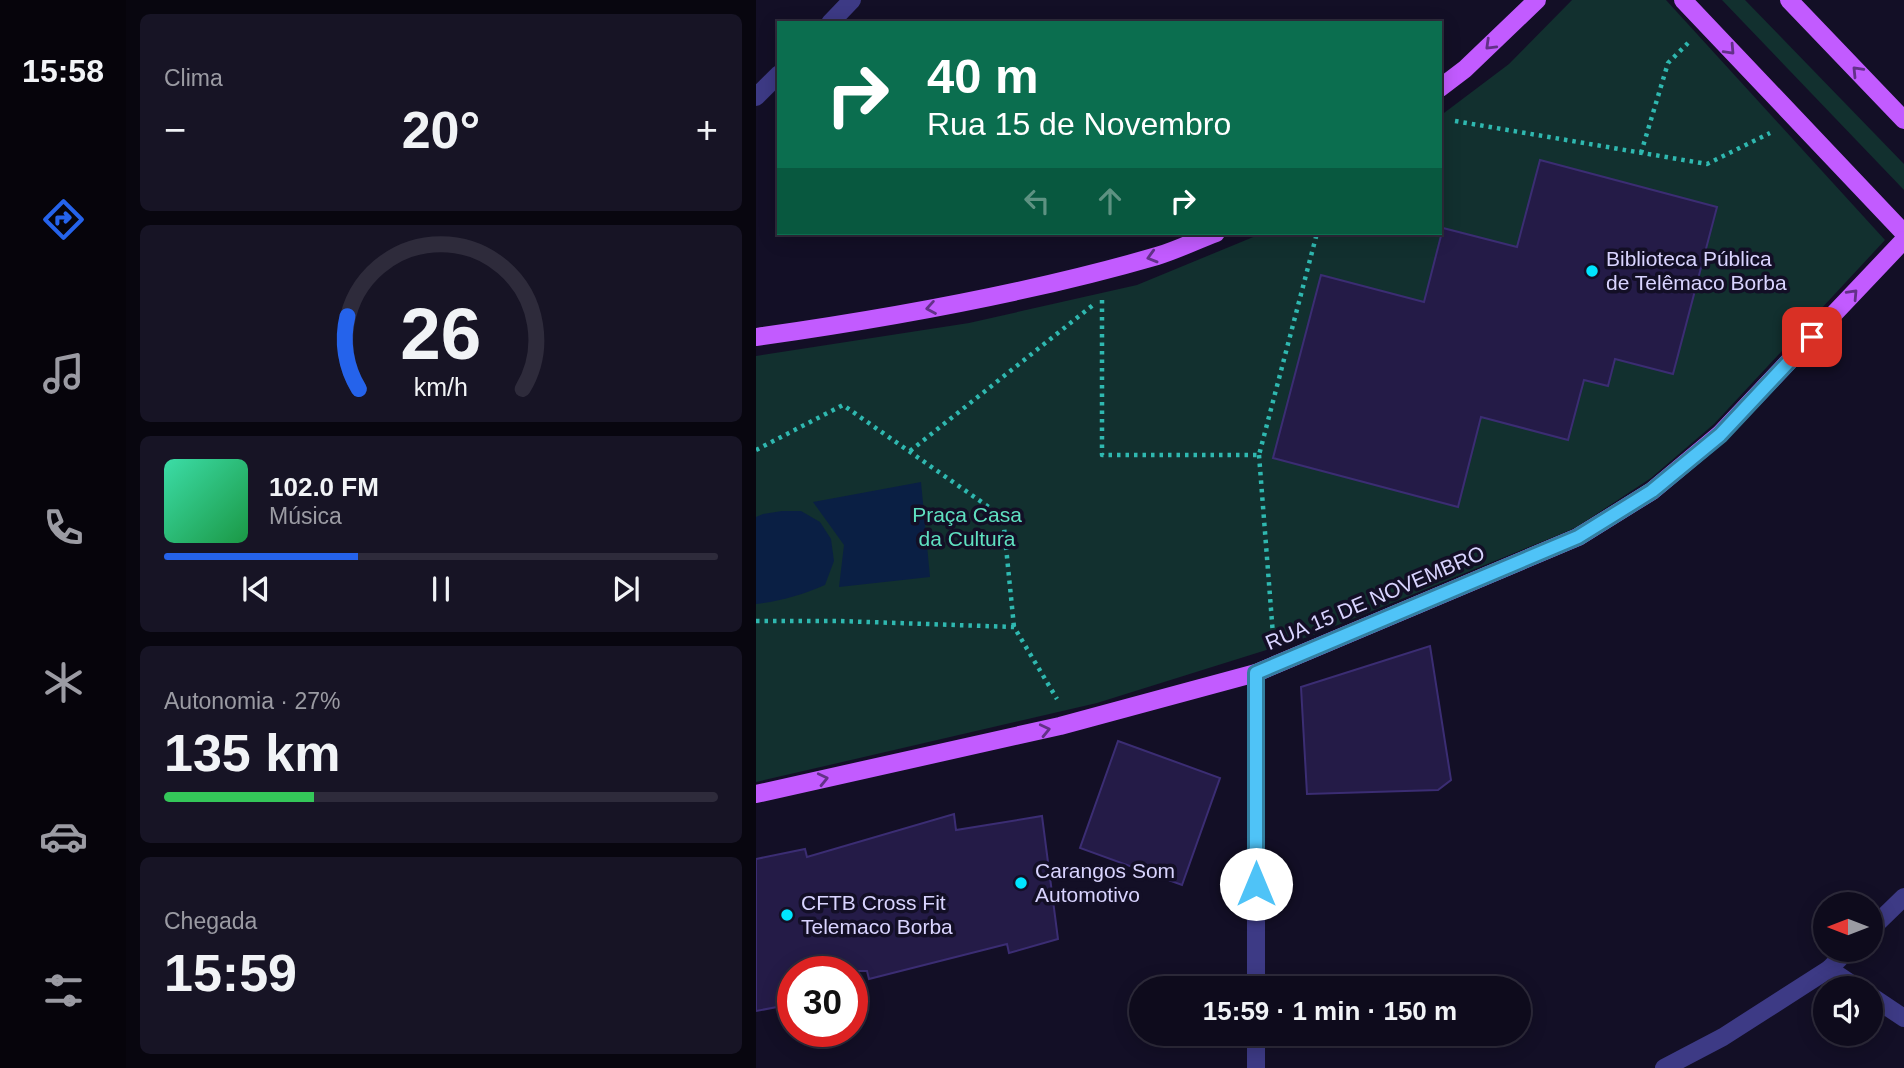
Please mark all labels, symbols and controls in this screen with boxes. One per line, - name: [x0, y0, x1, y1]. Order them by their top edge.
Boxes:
- one-way arrow: [1485, 37, 1498, 50]
- one-way arrow: [1721, 41, 1734, 54]
- icon: right: [812, 49, 903, 140]
- text: 40 m: [927, 49, 1039, 103]
- text: 15:58: [22, 53, 104, 89]
- text: Clima: [164, 65, 223, 91]
- one-way arrow: [1853, 66, 1865, 79]
- text: 20°: [402, 101, 480, 159]
- text: Rua 15 de Novembro: [927, 106, 1231, 142]
- text: −: [164, 109, 186, 151]
- text: +: [696, 109, 718, 151]
- icon: left: [1018, 182, 1056, 220]
- icon: ahead: [1091, 182, 1129, 220]
- icon: right: [1164, 182, 1202, 220]
- icon: directions: [39, 195, 88, 244]
- place label: Biblioteca Pública de Telêmaco Borba: [1606, 247, 1787, 294]
- one-way arrow: [1147, 248, 1159, 263]
- marker: Biblioteca Pública de Telêmaco Borba: [1584, 263, 1600, 279]
- one-way arrow: [1845, 289, 1858, 302]
- text: 26: [401, 294, 481, 375]
- one-way arrow: [925, 300, 937, 315]
- pin: [1782, 307, 1842, 367]
- icon: arrive: [1793, 318, 1831, 356]
- icon: music: [39, 349, 88, 398]
- text: km/h: [414, 373, 468, 401]
- text: 102.0 FM: [269, 472, 379, 502]
- icon: phone: [39, 503, 88, 552]
- text: Música: [269, 503, 342, 529]
- park label: Praça Casa da Cultura: [912, 503, 1022, 550]
- street label: RUA 15 DE NOVEMBRO: [1262, 541, 1488, 654]
- icon: previous: [237, 570, 275, 608]
- icon: pause: [422, 570, 460, 608]
- icon: next: [607, 570, 645, 608]
- icon: climate: [39, 658, 88, 707]
- text: Autonomia · 27%: [164, 688, 340, 714]
- one-way arrow: [1039, 723, 1051, 738]
- text: 135 km: [164, 724, 340, 782]
- one-way arrow: [817, 773, 829, 787]
- icon: car: [39, 812, 88, 861]
- position arrow: [1219, 847, 1293, 921]
- place label: Carangos Som Automotivo: [1035, 859, 1175, 906]
- marker: Carangos Som Automotivo: [1013, 875, 1029, 891]
- place label: CFTB Cross Fit Telemaco Borba: [801, 891, 953, 938]
- north arrow: [1813, 892, 1883, 962]
- map controls: [1813, 892, 1883, 1046]
- marker: CFTB Cross Fit Telemaco Borba: [779, 907, 795, 923]
- text: Chegada: [164, 908, 257, 934]
- text: 15:59: [164, 944, 297, 1002]
- speed limit sign: 30: [777, 956, 868, 1047]
- icon: filters: [39, 966, 88, 1015]
- button: sound: [1813, 976, 1883, 1046]
- text: 15:59 · 1 min · 150 m: [1203, 996, 1457, 1026]

